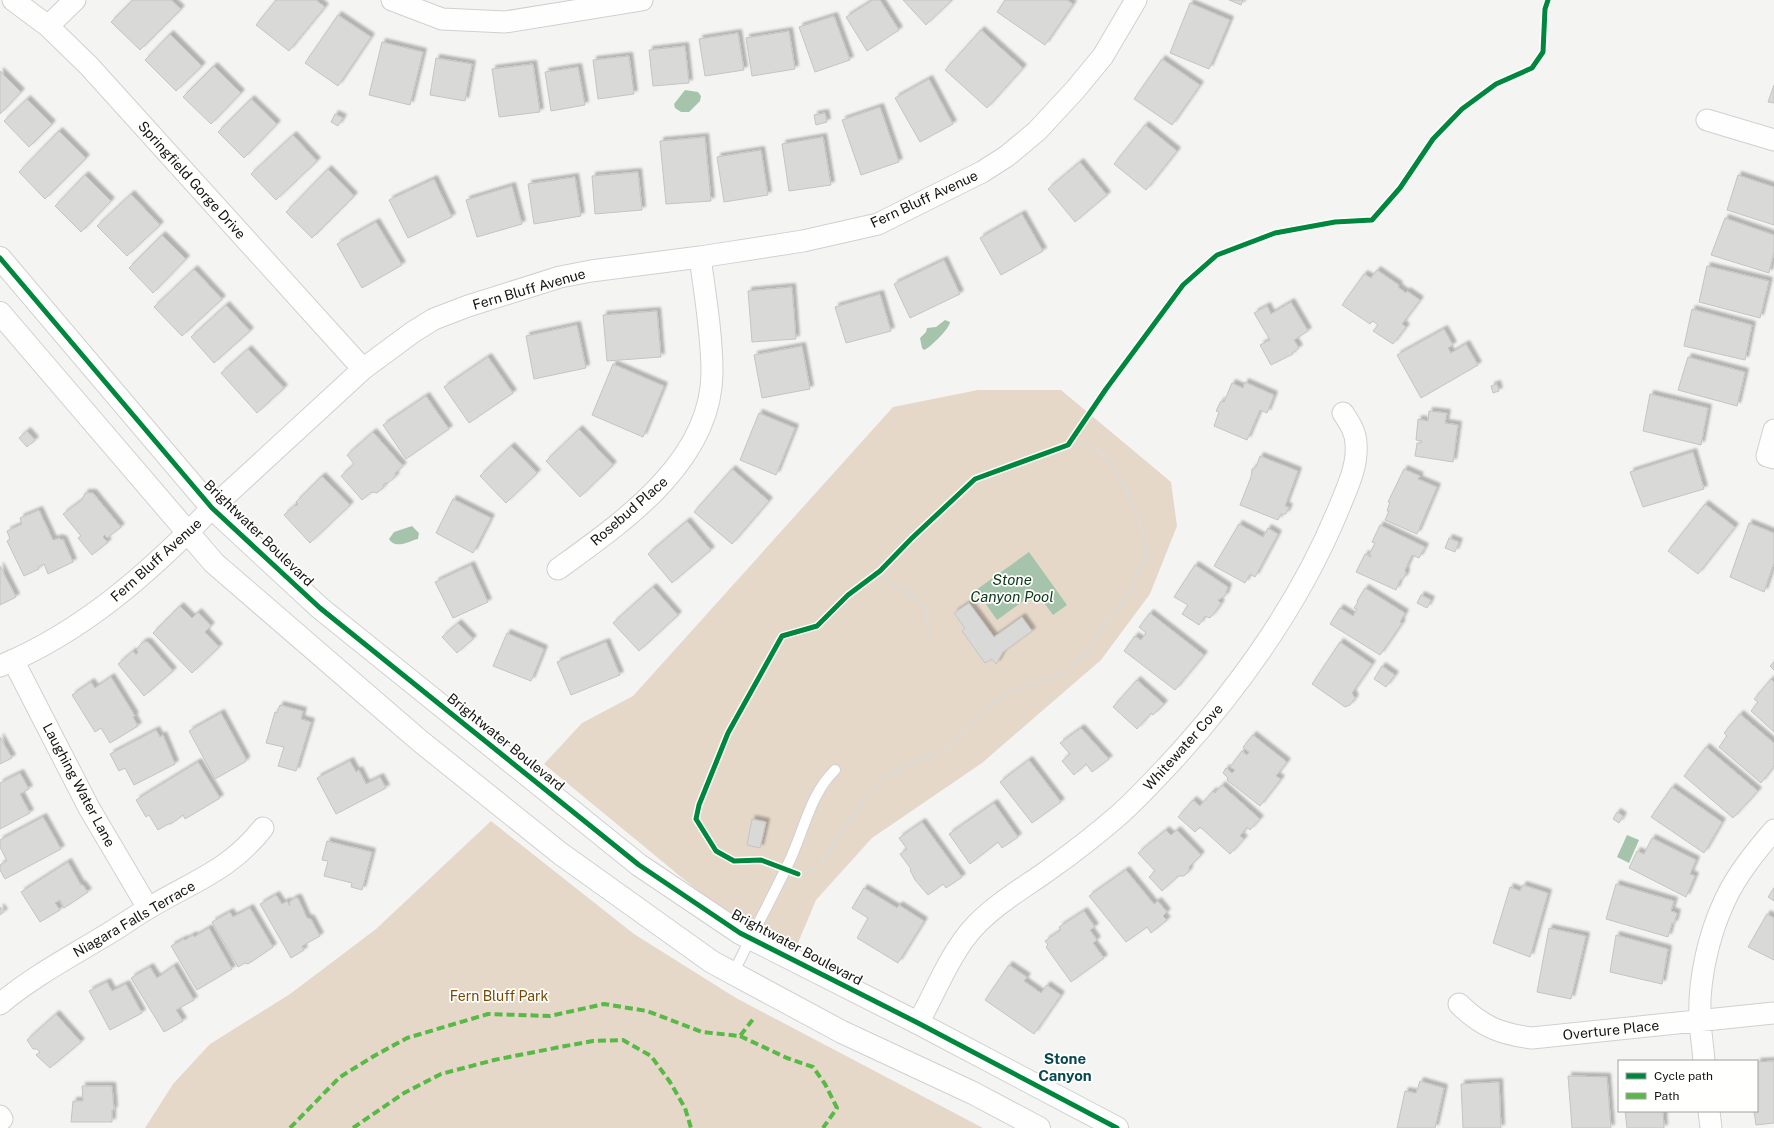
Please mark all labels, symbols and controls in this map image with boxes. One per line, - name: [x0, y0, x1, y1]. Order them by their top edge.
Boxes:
- street label: Springfield Gorge Drive: [135, 118, 249, 242]
- street label: Fern Bluff Avenue: [868, 167, 980, 231]
- street label: Fern Bluff Avenue: [471, 265, 587, 313]
- street label: Rosebud Place: [587, 473, 671, 549]
- street label: Brightwater Boulevard: [201, 477, 317, 589]
- street label: Fern Bluff Avenue: [107, 515, 205, 605]
- water label: Stone Canyon Pool: [970, 571, 1054, 605]
- street label: Brightwater Boulevard: [444, 690, 568, 794]
- street label: Whitewater Cove: [1140, 701, 1226, 793]
- street label: Laughing Water Lane: [40, 720, 118, 850]
- street label: Niagara Falls Terrace: [70, 878, 198, 960]
- street label: Brightwater Boulevard: [729, 906, 865, 988]
- park label: Fern Bluff Park: [450, 988, 548, 1004]
- street label: Overture Place: [1562, 1017, 1660, 1043]
- district label: Stone Canyon: [1038, 1050, 1092, 1084]
- legend: [1618, 1060, 1758, 1112]
- text: Cycle path: [1654, 1069, 1713, 1083]
- text: Path: [1654, 1089, 1680, 1103]

